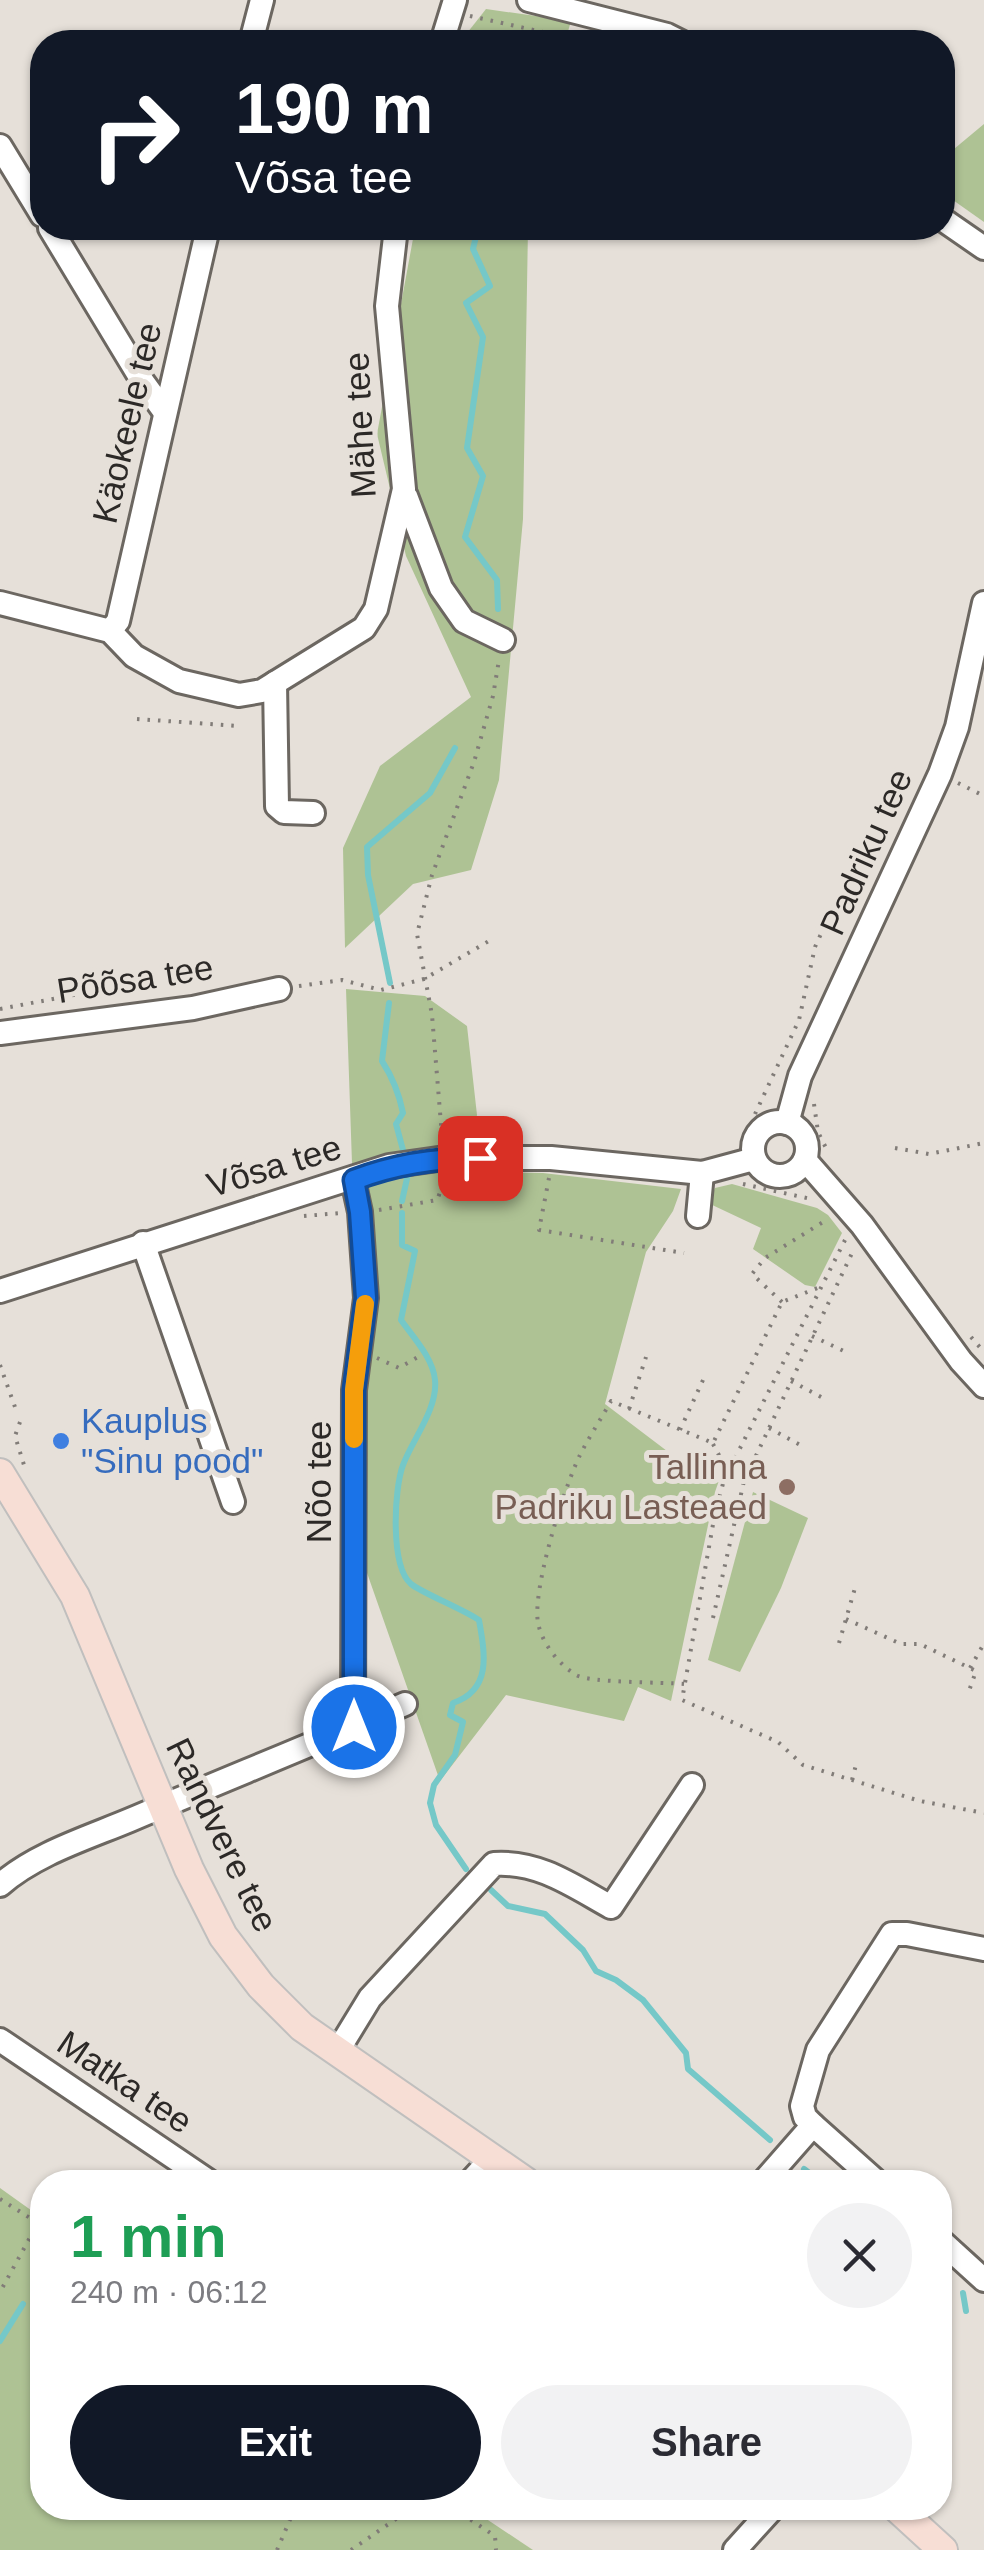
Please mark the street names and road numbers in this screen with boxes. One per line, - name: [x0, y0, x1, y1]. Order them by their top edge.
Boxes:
- street label: Käokeele tee: [85, 319, 168, 527]
- street label: Mähe tee: [336, 351, 383, 499]
- street label: Padriku tee: [812, 763, 919, 941]
- street label: Põõsa tee: [54, 947, 216, 1010]
- street label: Võsa tee: [202, 1127, 346, 1204]
- street label: Nõo tee: [299, 1421, 338, 1543]
- street label: Randvere tee: [159, 1732, 286, 1938]
- street label: Matka tee: [51, 2022, 200, 2141]

